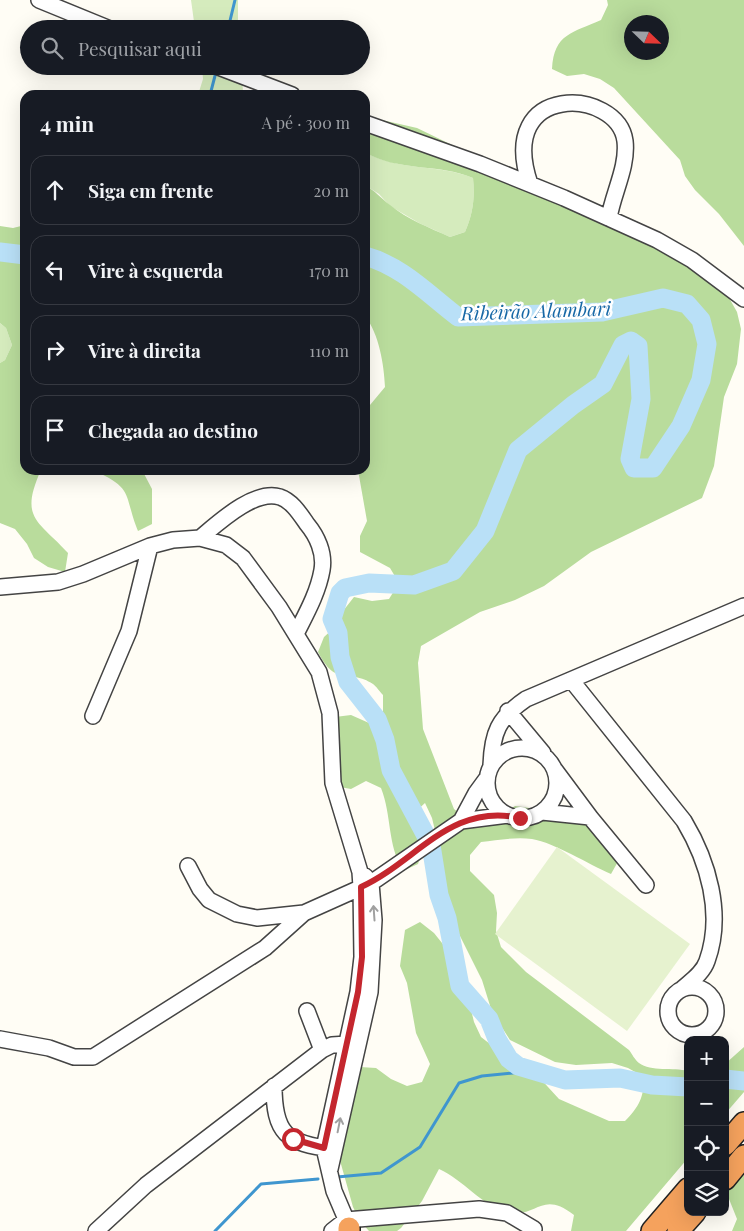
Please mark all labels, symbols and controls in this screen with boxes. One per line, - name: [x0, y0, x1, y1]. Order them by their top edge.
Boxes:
- north arrow: [624, 15, 669, 60]
- search box: [20, 20, 370, 75]
- icon: search: [38, 34, 66, 62]
- text: Pesquisar aqui: [78, 35, 202, 61]
- text: 4 min: [40, 109, 94, 137]
- text: A pé · 300 m: [262, 112, 350, 133]
- icon: ahead: [41, 176, 69, 204]
- text: Siga em frente: [88, 177, 213, 203]
- text: 20 m: [314, 180, 349, 201]
- icon: left: [41, 256, 69, 284]
- text: Vire à esquerda: [88, 257, 223, 283]
- text: 170 m: [309, 260, 349, 281]
- water label: Ribeirão Alambari: [460, 294, 613, 326]
- icon: right: [41, 336, 69, 364]
- text: Vire à direita: [88, 337, 201, 363]
- text: 110 m: [309, 340, 349, 361]
- icon: arrive: [41, 416, 69, 444]
- text: Chegada ao destino: [88, 417, 258, 443]
- route end: [509, 807, 532, 830]
- one-way arrow: [369, 906, 378, 922]
- map controls: [684, 1036, 729, 1216]
- button: +: [684, 1036, 729, 1081]
- button: −: [684, 1081, 729, 1126]
- one-way arrow: [335, 1117, 345, 1133]
- button: locate: [684, 1126, 729, 1171]
- route start: [282, 1128, 305, 1151]
- button: layers: [684, 1171, 729, 1216]

